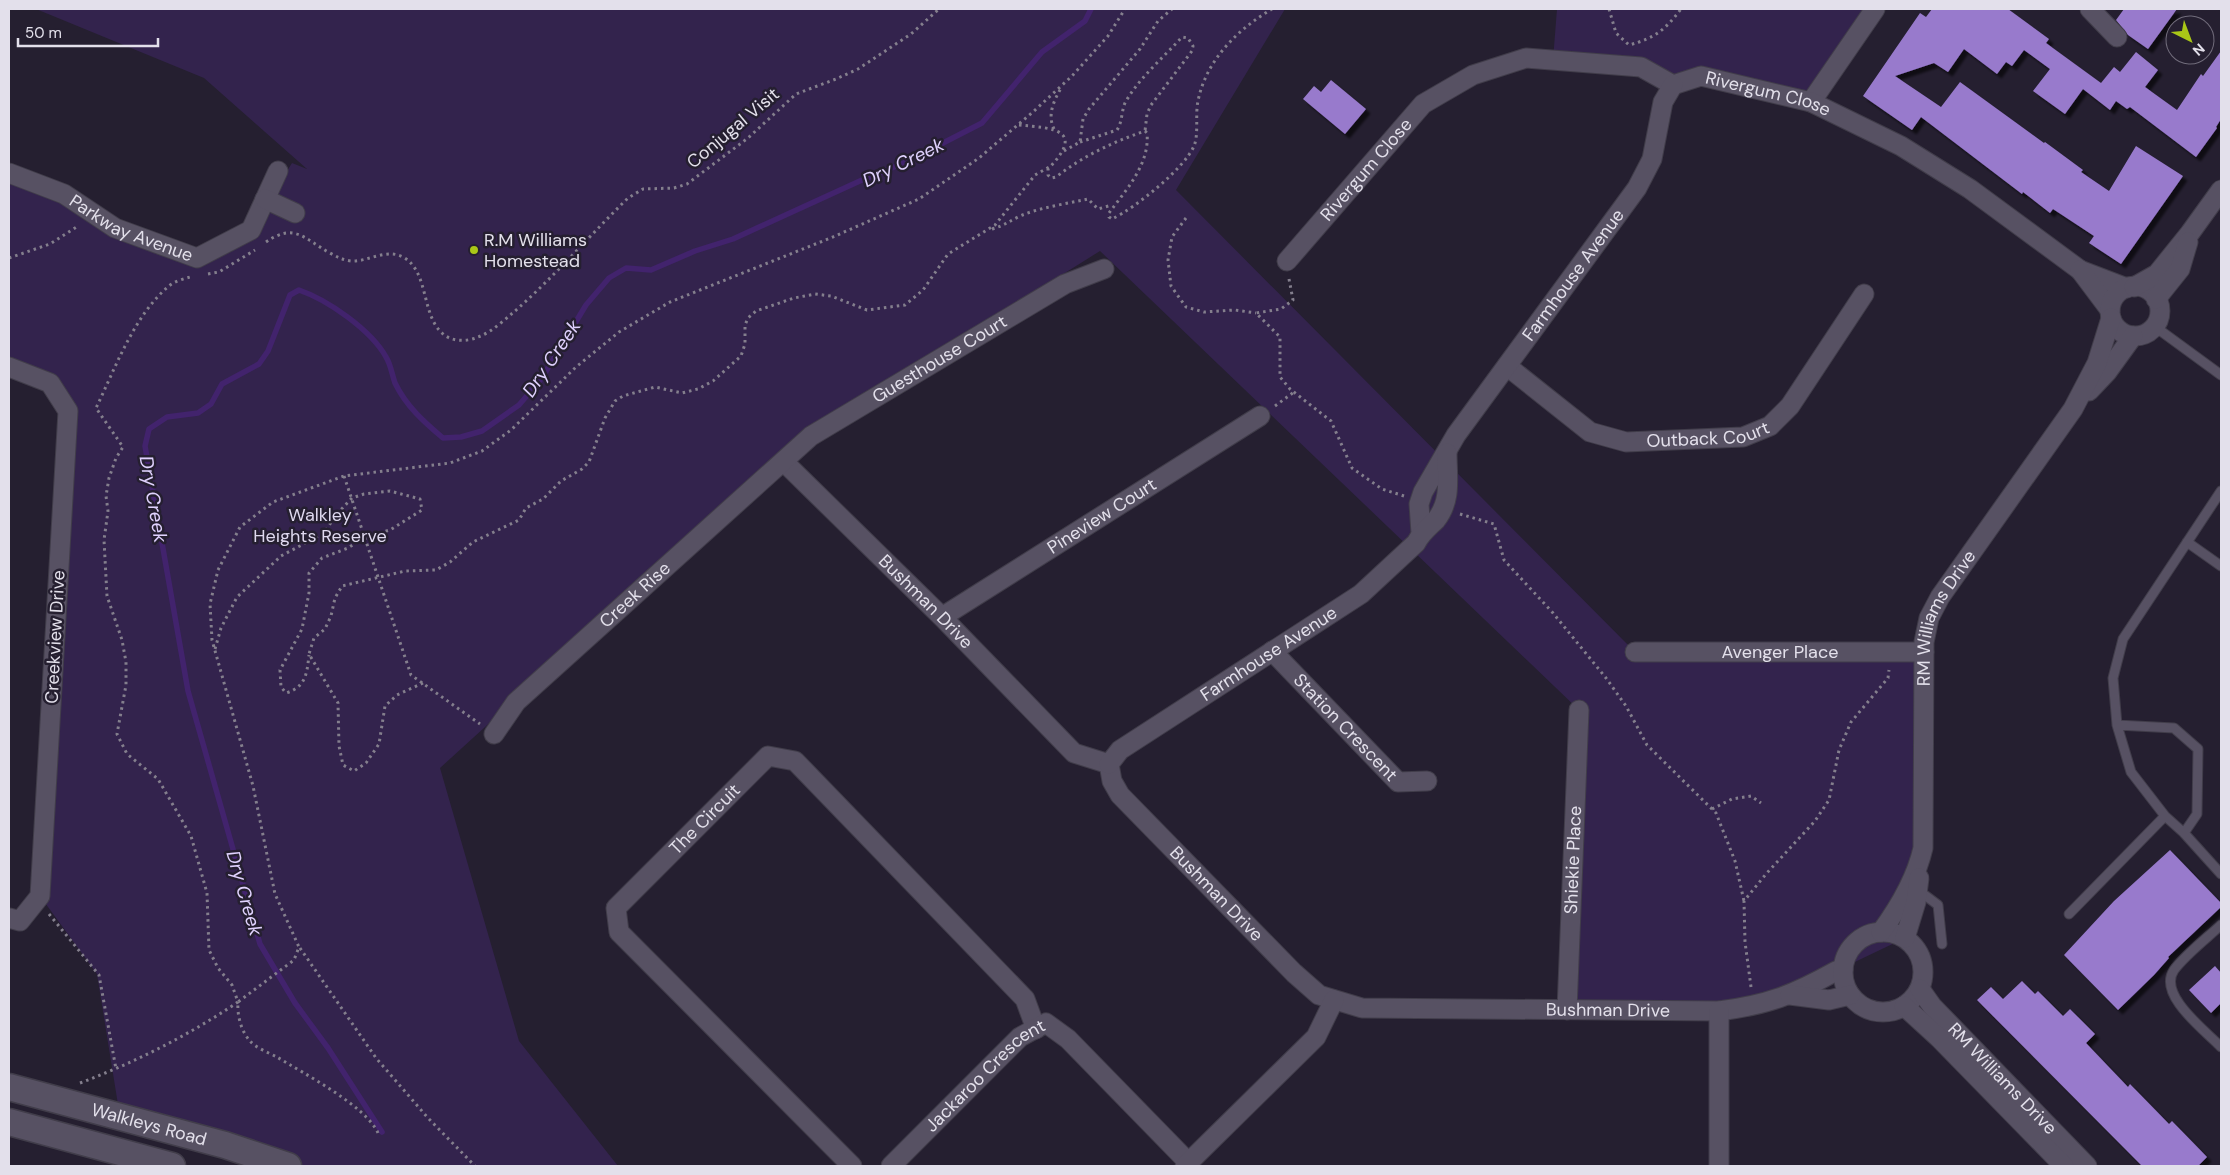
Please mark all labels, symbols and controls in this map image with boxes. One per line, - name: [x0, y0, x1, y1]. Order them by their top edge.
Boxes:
- scale bar: [18, 15, 158, 47]
- north arrow: [2165, 15, 2215, 65]
- text: 50 m: [25, 23, 62, 43]
- text: N: [2189, 40, 2209, 60]
- street label: Rivergum Close: [1703, 65, 1835, 122]
- street label: Conjugal Visit: [682, 82, 784, 174]
- street label: Rivergum Close: [1315, 113, 1417, 226]
- water label: Dry Creek: [858, 132, 948, 193]
- street label: Parkway Avenue: [65, 189, 196, 267]
- street label: Farmhouse Avenue: [1517, 204, 1630, 346]
- place label: R.M Williams Homestead: [484, 228, 587, 273]
- marker: R.M Williams Homestead: [468, 244, 480, 256]
- street label: Guesthouse Court: [868, 309, 1011, 409]
- water label: Dry Creek: [516, 315, 587, 402]
- street label: Outback Court: [1646, 415, 1773, 453]
- water label: Dry Creek: [134, 454, 174, 545]
- street label: Pineview Court: [1043, 473, 1161, 560]
- park label: Walkley Heights Reserve: [253, 503, 387, 548]
- street label: RM Williams Drive: [1912, 545, 1981, 686]
- street label: Bushman Drive: [873, 549, 978, 654]
- street label: Creek Rise: [594, 556, 676, 633]
- street label: Creekview Drive: [40, 570, 70, 704]
- street label: Farmhouse Avenue: [1196, 601, 1342, 707]
- street label: Avenger Place: [1722, 640, 1838, 664]
- street label: Station Crescent: [1288, 668, 1403, 786]
- street label: The Circuit: [664, 779, 745, 860]
- street label: Shiekie Place: [1559, 805, 1587, 915]
- street label: Bushman Drive: [1165, 841, 1269, 947]
- water label: Dry Creek: [220, 847, 269, 939]
- street label: Bushman Drive: [1546, 998, 1670, 1023]
- street label: Jackaroo Crescent: [920, 1014, 1049, 1137]
- street label: RM Williams Drive: [1943, 1017, 2062, 1140]
- street label: Walkleys Road: [89, 1098, 209, 1152]

